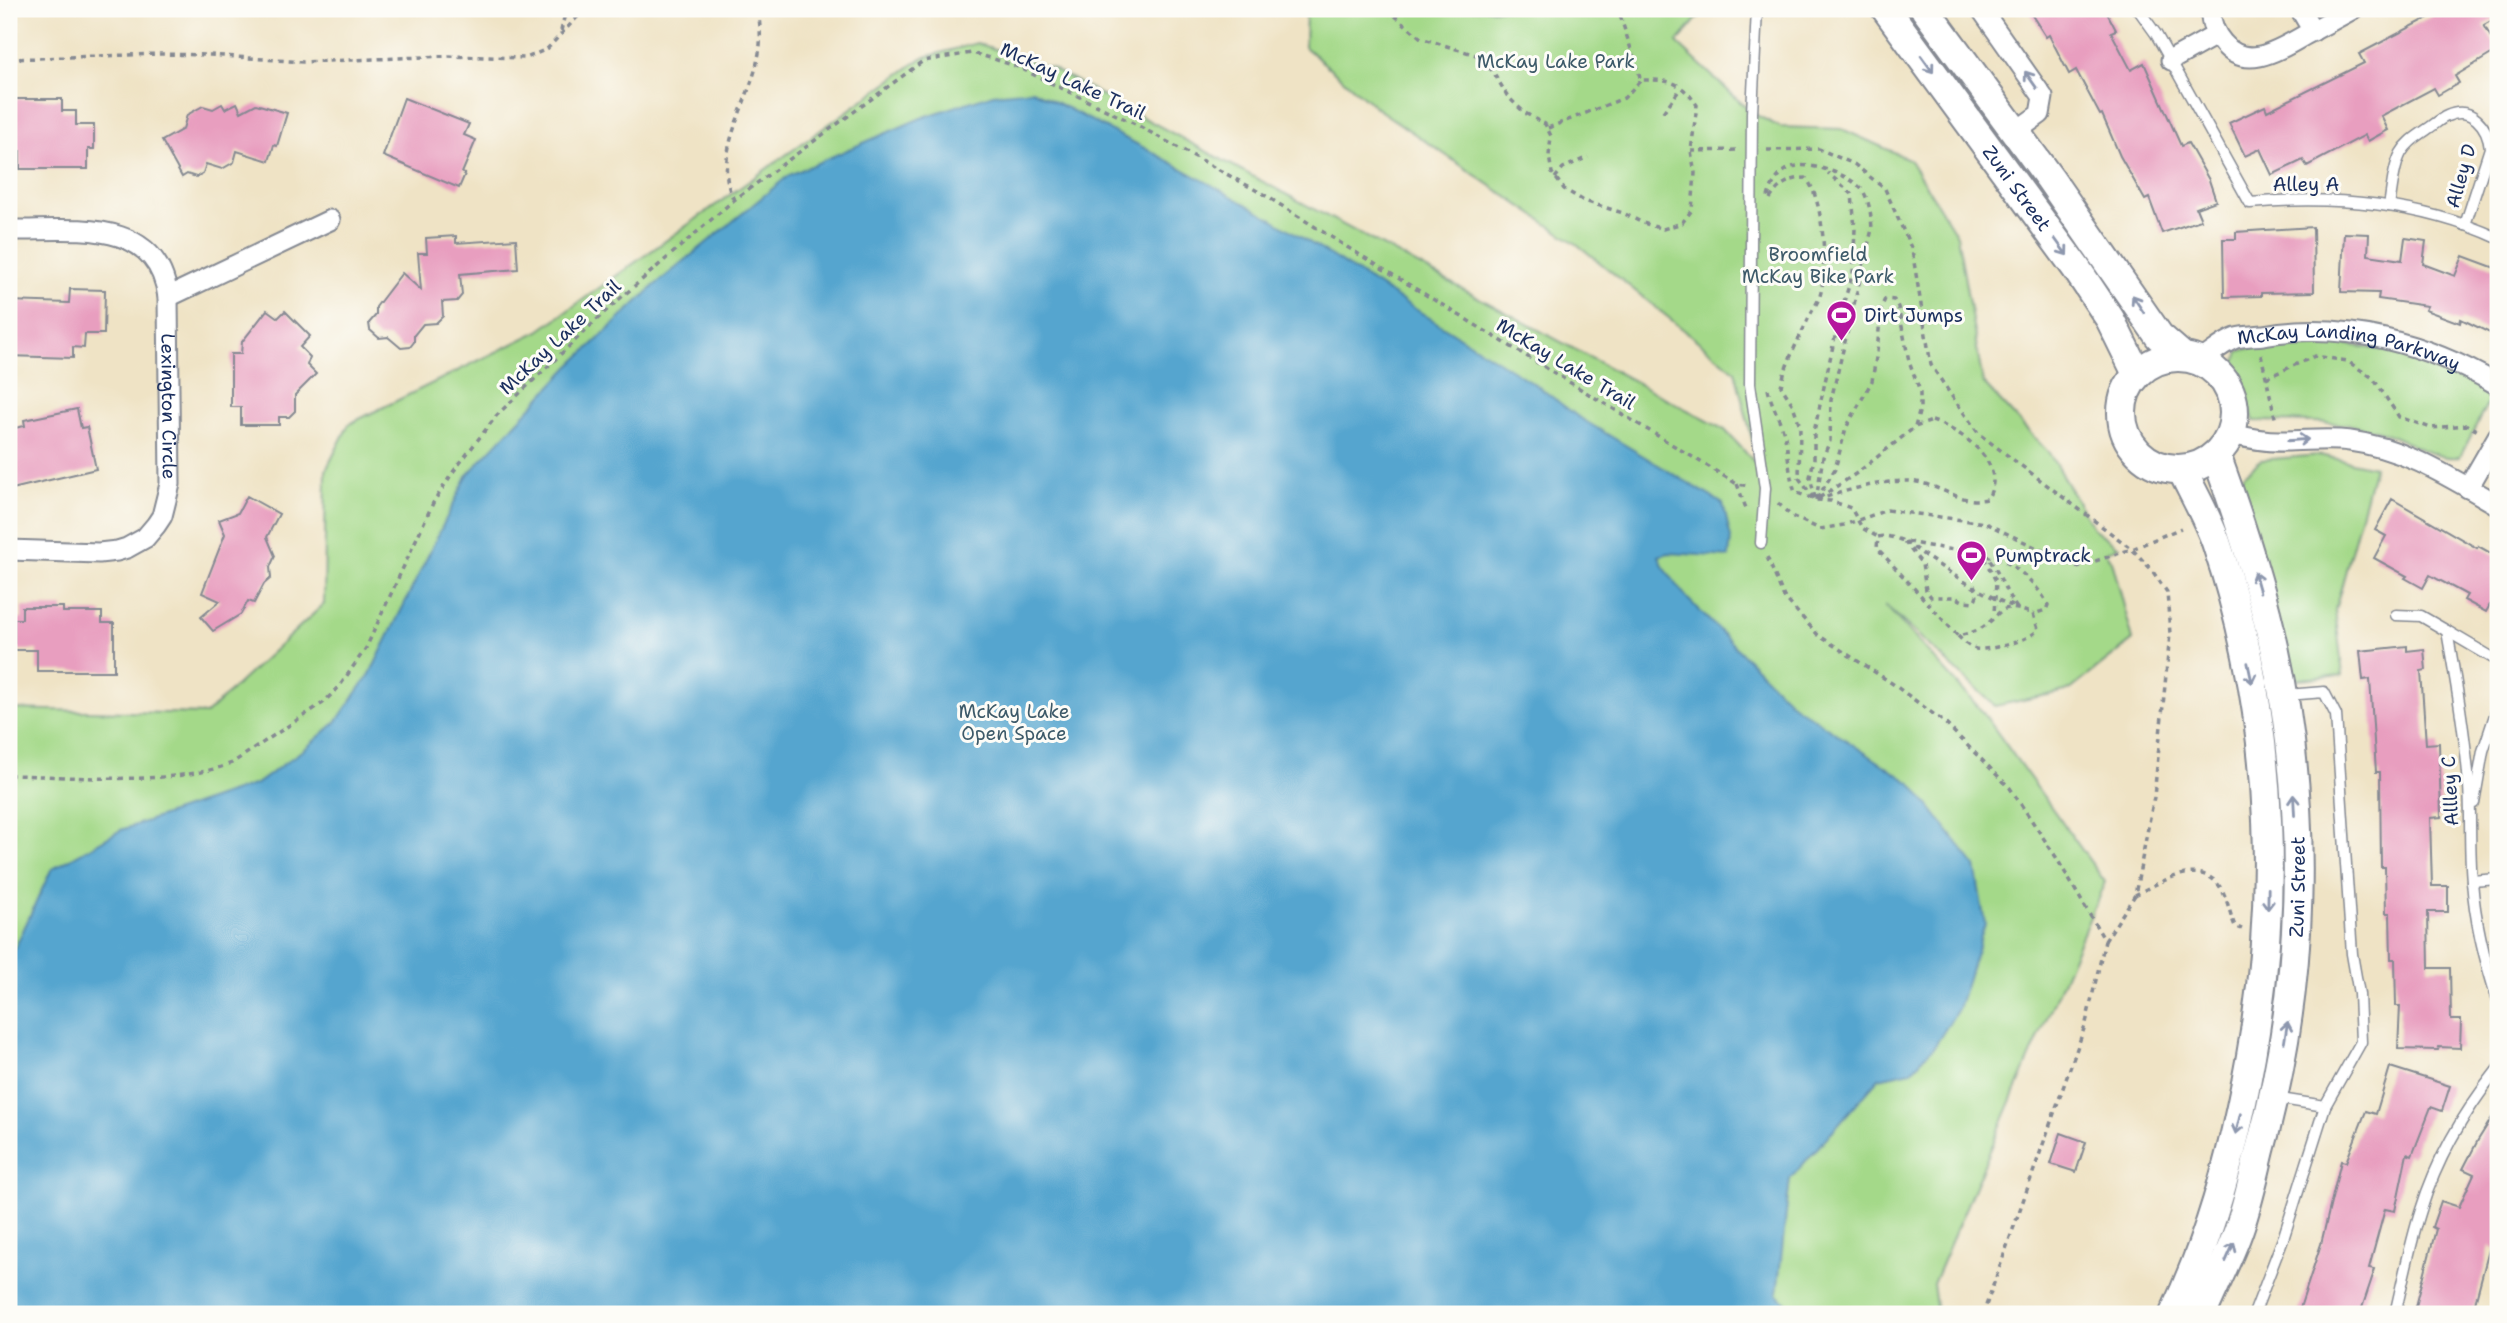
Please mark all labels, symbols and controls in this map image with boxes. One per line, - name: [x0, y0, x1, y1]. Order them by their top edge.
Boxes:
- street label: McKay Lake Trail: [996, 36, 1150, 126]
- park label: McKay Lake Park: [1477, 49, 1635, 74]
- one-way arrow: [1920, 54, 1934, 73]
- one-way arrow: [2024, 71, 2039, 90]
- street label: Zuni Street: [1977, 140, 2057, 236]
- street label: Alley D: [2440, 141, 2482, 211]
- street label: Alley A: [2273, 172, 2340, 197]
- one-way arrow: [2053, 238, 2068, 257]
- park label: Broomfield McKay Bike Park: [1742, 242, 1894, 289]
- street label: McKay Lake Trail: [494, 274, 627, 400]
- one-way arrow: [2131, 295, 2145, 315]
- sports icon: Dirt Jumps: [1824, 298, 1858, 342]
- place label: Dirt Jumps: [1864, 303, 1963, 328]
- street label: McKay Lake Trail: [1492, 313, 1640, 416]
- street label: McKay Landing Parkway: [2236, 318, 2465, 376]
- street label: Lexington Circle: [156, 333, 182, 480]
- one-way arrow: [2286, 433, 2309, 446]
- sports icon: Pumptrack: [1955, 538, 1989, 582]
- place label: Pumptrack: [1995, 543, 2091, 568]
- one-way arrow: [2249, 571, 2262, 593]
- one-way arrow: [2244, 661, 2258, 684]
- park label: McKay Lake Open Space: [958, 699, 1070, 746]
- street label: Allley C: [2436, 755, 2464, 827]
- one-way arrow: [2288, 794, 2301, 817]
- street label: Zuni Street: [2283, 836, 2310, 938]
- one-way arrow: [2261, 887, 2275, 910]
- one-way arrow: [2280, 1021, 2293, 1044]
- one-way arrow: [2230, 1112, 2244, 1135]
- one-way arrow: [2224, 1242, 2237, 1263]

